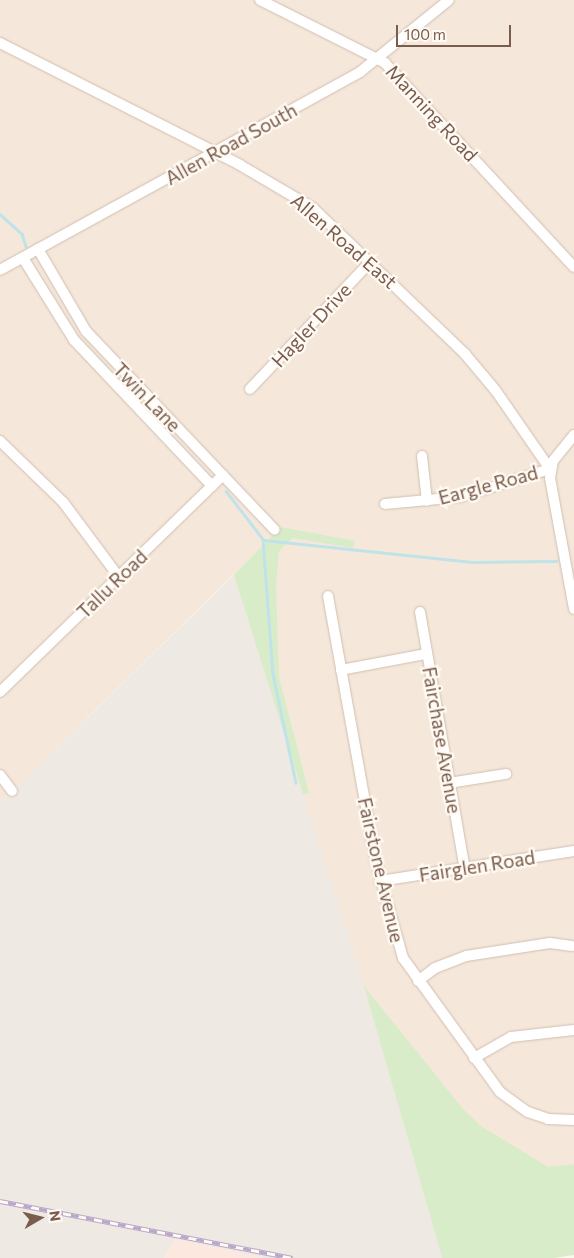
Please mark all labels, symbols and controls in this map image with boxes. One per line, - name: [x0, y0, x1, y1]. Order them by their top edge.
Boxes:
- scale bar: [399, 15, 514, 47]
- text: 100 m: [404, 25, 446, 43]
- street label: Manning Road: [381, 60, 483, 166]
- street label: Allen Road South: [161, 98, 301, 190]
- street label: Allen Road East: [286, 189, 402, 293]
- street label: Hagler Drive: [266, 278, 356, 372]
- street label: Twin Lane: [108, 358, 186, 436]
- street label: Eargle Road: [436, 461, 540, 509]
- street label: Tallu Road: [72, 545, 152, 623]
- street label: Fairchase Avenue: [418, 665, 466, 815]
- street label: Fairstone Avenue: [353, 795, 409, 945]
- street label: Fairglen Road: [417, 846, 537, 886]
- north arrow: [15, 1193, 65, 1243]
- text: N: [46, 1209, 64, 1222]

